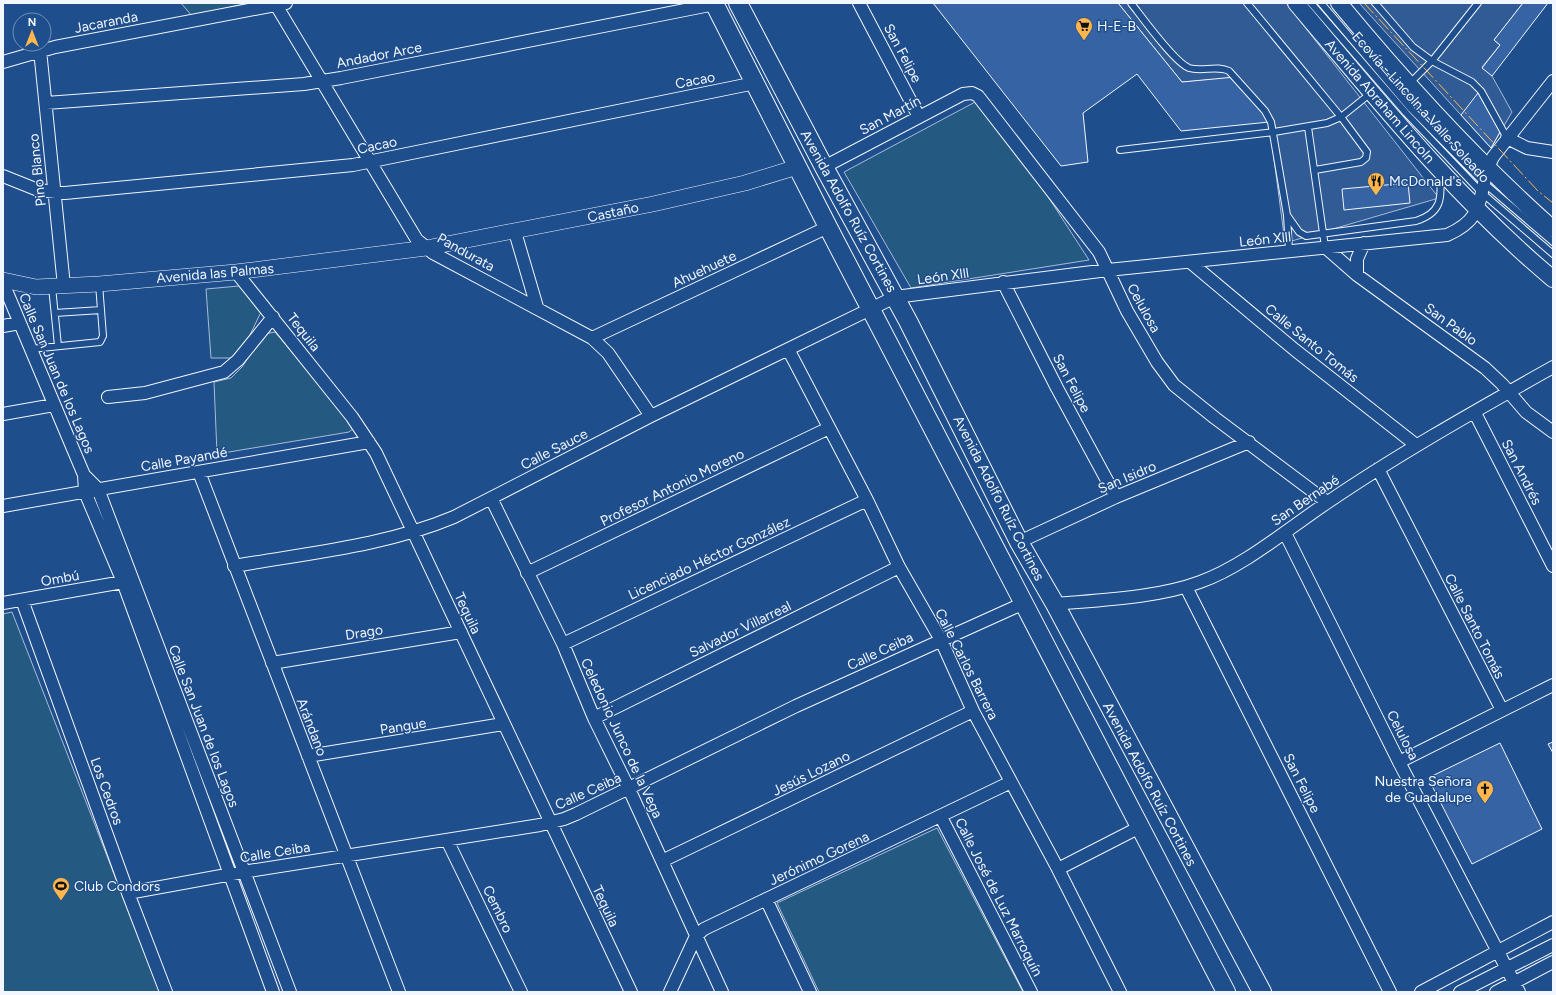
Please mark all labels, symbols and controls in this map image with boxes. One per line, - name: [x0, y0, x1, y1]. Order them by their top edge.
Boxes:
- street label: Jacaranda: [73, 8, 139, 37]
- north arrow: [12, 12, 52, 52]
- text: N: [28, 16, 36, 29]
- supermarket icon: H-E-B: [1074, 16, 1094, 41]
- place label: H-E-B: [1097, 18, 1136, 35]
- street label: San Felipe: [880, 21, 925, 86]
- street label: Ecovía - Lincoln a Valle Soleado: [1348, 28, 1493, 186]
- street label: Avenida Abraham Lincoln: [1321, 36, 1438, 167]
- street label: Andador Arce: [335, 39, 424, 72]
- street label: Cacao: [674, 68, 716, 93]
- street label: San Martín: [857, 92, 924, 139]
- street label: Avenida Adolfo Ruíz Cortines: [797, 127, 900, 295]
- street label: Pino Blanco: [25, 133, 50, 207]
- street label: Cacao: [356, 133, 398, 158]
- restaurant icon: McDonald's: [1366, 171, 1386, 196]
- place label: McDonald's: [1389, 173, 1462, 190]
- street label: Castaño: [586, 199, 640, 226]
- street label: León Xlll: [1238, 228, 1292, 251]
- street label: Pandurata: [434, 230, 498, 275]
- street label: Ahuehuete: [669, 247, 739, 292]
- street label: Avenida las Palmas: [156, 260, 275, 287]
- street label: León Xlll: [916, 264, 970, 289]
- street label: Celulosa: [1123, 281, 1164, 336]
- street label: Calle San Juan de los Lagos: [15, 290, 98, 456]
- street label: San Pablo: [1421, 299, 1481, 349]
- street label: Calle Santo Tomás: [1261, 300, 1362, 386]
- street label: Tequila: [283, 310, 324, 355]
- street label: San Felipe: [1049, 351, 1094, 416]
- street label: Avenida Adolfo Ruíz Cortines: [949, 413, 1048, 584]
- street label: Calle Sauce: [518, 425, 591, 474]
- street label: San Andrés: [1498, 437, 1545, 508]
- street label: Calle Payandé: [140, 443, 229, 475]
- street label: Profesor Antonio Moreno: [597, 445, 747, 530]
- street label: San Isidro: [1096, 458, 1159, 497]
- street label: San Bernabé: [1268, 471, 1343, 529]
- street label: Licenciado Héctor González: [626, 513, 793, 604]
- street label: Ombú: [40, 567, 81, 590]
- street label: Calle Santo Tomás: [1441, 571, 1508, 682]
- street label: Tequila: [451, 590, 485, 637]
- street label: Salvador Villarreal: [687, 597, 794, 661]
- street label: Calle Carlos Barrera: [931, 606, 1002, 723]
- street label: Drago: [344, 621, 384, 644]
- street label: Calle Ceiba: [845, 629, 916, 674]
- street label: Calle San Juan de los Lagos: [165, 643, 242, 810]
- street label: Celedonio Junco de la Vega: [577, 656, 666, 821]
- street label: Arándano: [293, 696, 330, 758]
- street label: Avenida Adolfo Ruíz Cortines: [1099, 699, 1200, 869]
- street label: Celulosa: [1383, 708, 1422, 763]
- street label: Pangue: [379, 714, 428, 739]
- street label: Jesús Lozano: [770, 747, 853, 800]
- street label: San Felipe: [1279, 751, 1324, 816]
- street label: Los Cedros: [86, 755, 127, 827]
- street label: Calle Ceiba: [552, 769, 624, 814]
- place label: Nuestra Señora de Guadalupe: [1375, 773, 1472, 806]
- church icon: Nuestra Señora de Guadalupe: [1475, 779, 1495, 804]
- street label: Calle José de Luz Marroquín: [951, 815, 1046, 980]
- street label: Jerónimo Gorena: [767, 828, 872, 889]
- street label: Calle Ceiba: [239, 839, 311, 866]
- sports icon: Club Condors: [51, 876, 71, 901]
- place label: Club Condors: [74, 878, 160, 895]
- street label: Cembro: [479, 883, 516, 936]
- street label: Tequila: [589, 883, 623, 930]

